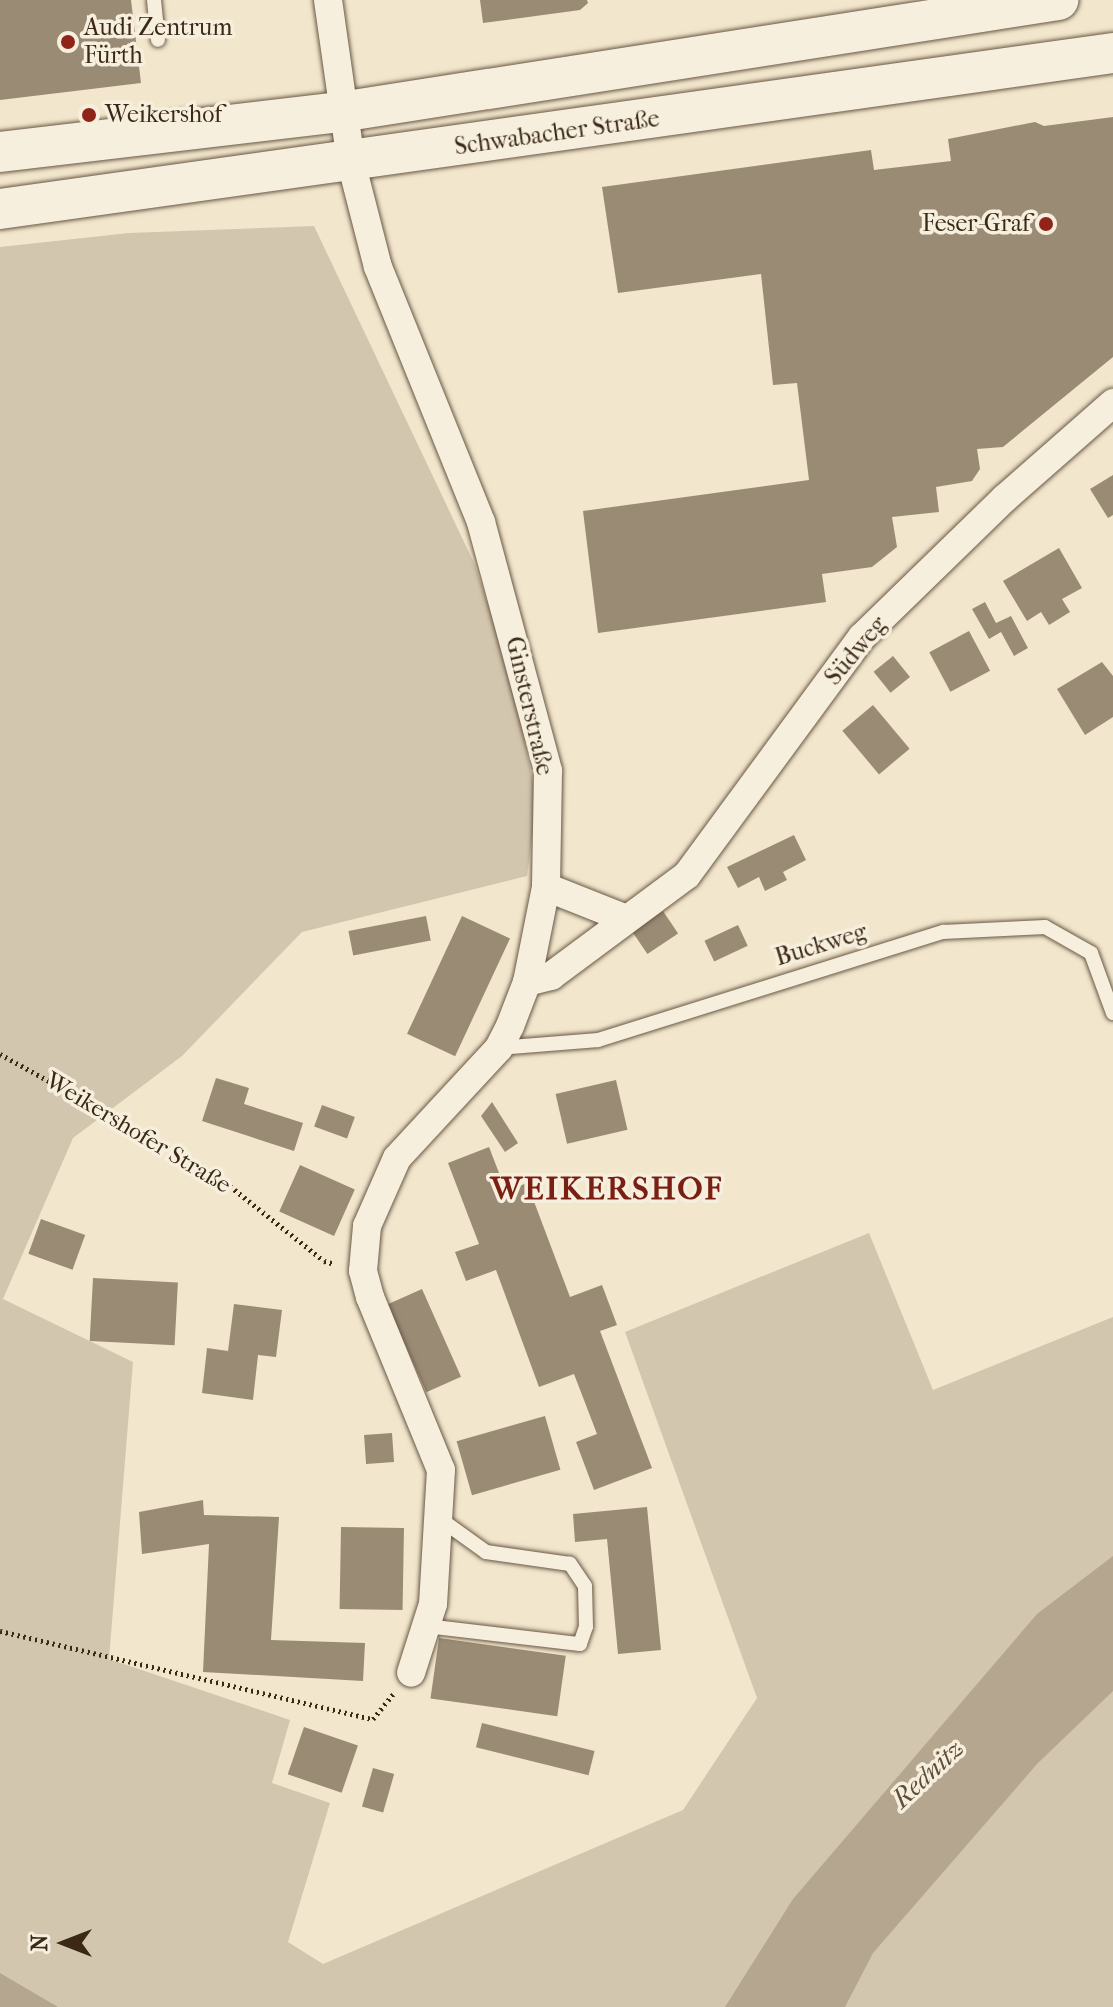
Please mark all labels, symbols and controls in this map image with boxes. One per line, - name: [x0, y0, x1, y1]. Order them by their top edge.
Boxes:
- place label: Audi Zentrum Fürth: [84, 14, 232, 70]
- marker: Audi Zentrum Fürth: [59, 33, 77, 51]
- place label: Weikershof: [105, 101, 222, 129]
- street label: Schwabacher Straße: [453, 104, 661, 162]
- marker: Weikershof: [80, 106, 98, 124]
- place label: Feser-Graf: [922, 210, 1030, 238]
- marker: Feser-Graf: [1037, 215, 1055, 233]
- street label: Südweg: [819, 611, 893, 691]
- street label: Ginsterstraße: [499, 634, 559, 778]
- street label: Buckweg: [772, 917, 870, 973]
- street label: Weikershofer Straße: [40, 1066, 236, 1200]
- district label: WEIKERSHOF: [491, 1170, 723, 1208]
- water label: Rednitz: [886, 1733, 970, 1815]
- north arrow: [24, 1903, 104, 1983]
- text: N: [27, 1935, 53, 1951]

